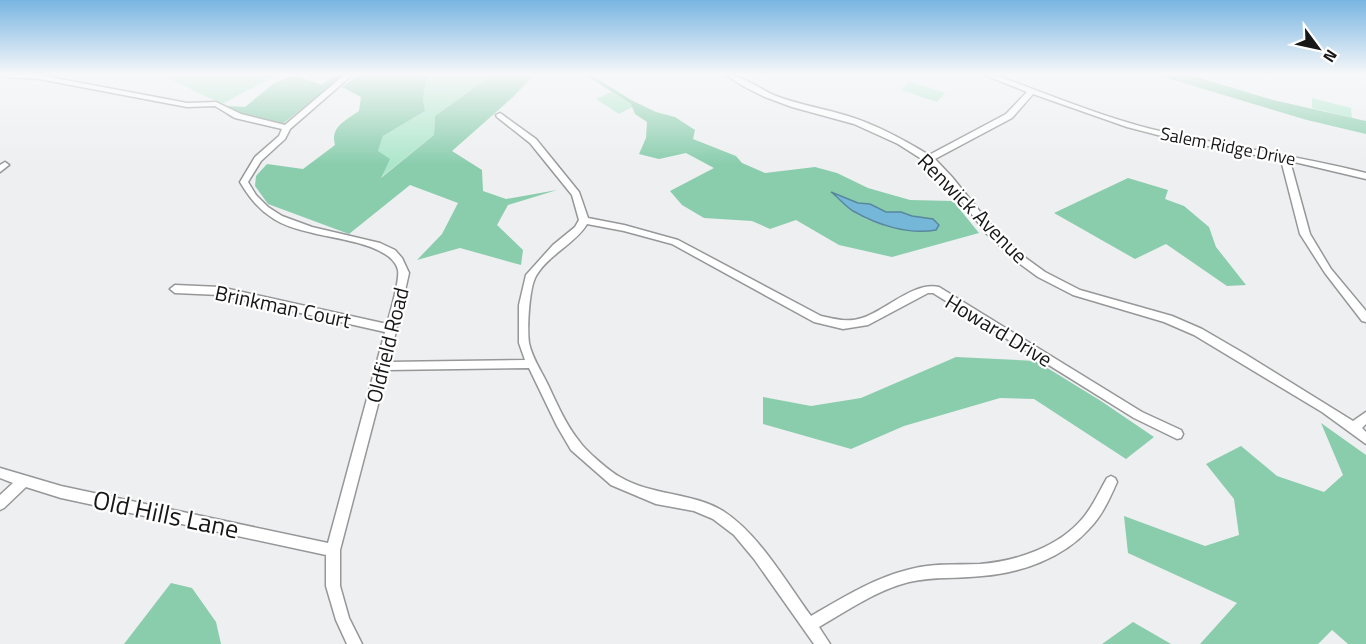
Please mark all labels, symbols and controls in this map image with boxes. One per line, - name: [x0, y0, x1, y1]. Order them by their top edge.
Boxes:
- north arrow: [1288, 18, 1348, 78]
- text: N: [1317, 45, 1344, 67]
- street label: Salem Ridge Drive: [1158, 120, 1298, 172]
- street label: Renwick Avenue: [911, 146, 1035, 270]
- street label: Brinkman Court: [212, 276, 355, 336]
- street label: Oldfield Road: [357, 284, 417, 406]
- street label: Howard Drive: [939, 285, 1059, 375]
- street label: Old Hills Lane: [89, 480, 243, 548]

